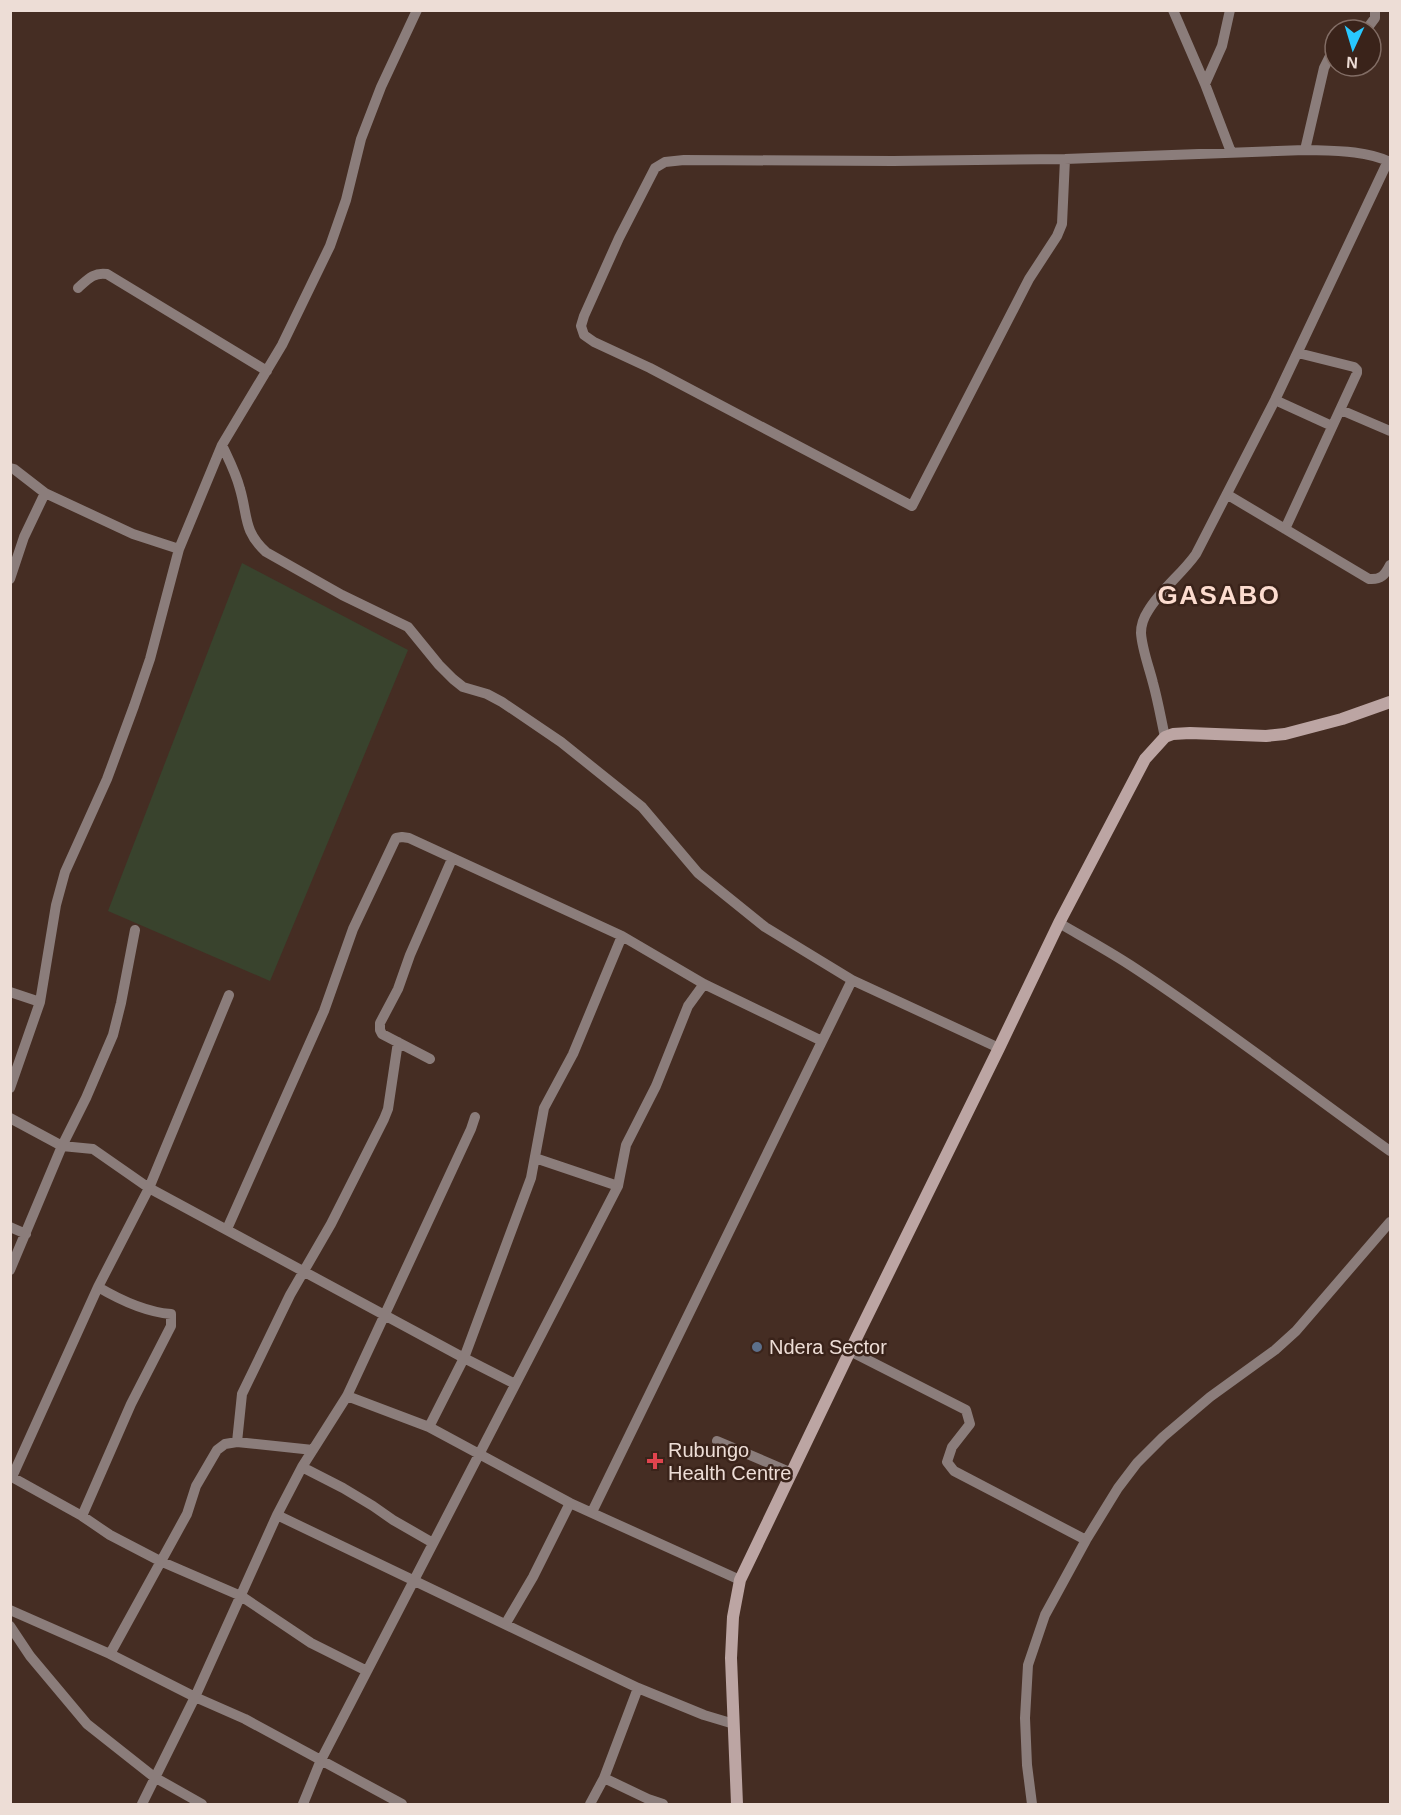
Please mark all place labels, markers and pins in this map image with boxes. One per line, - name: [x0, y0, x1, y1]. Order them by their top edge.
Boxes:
- place label: Ndera Sector: [769, 1336, 887, 1358]
- marker: Ndera Sector: [750, 1340, 764, 1354]
- place label: Rubungo Health Centre: [668, 1439, 791, 1484]
- marker: Rubungo Health Centre: [646, 1452, 664, 1470]

